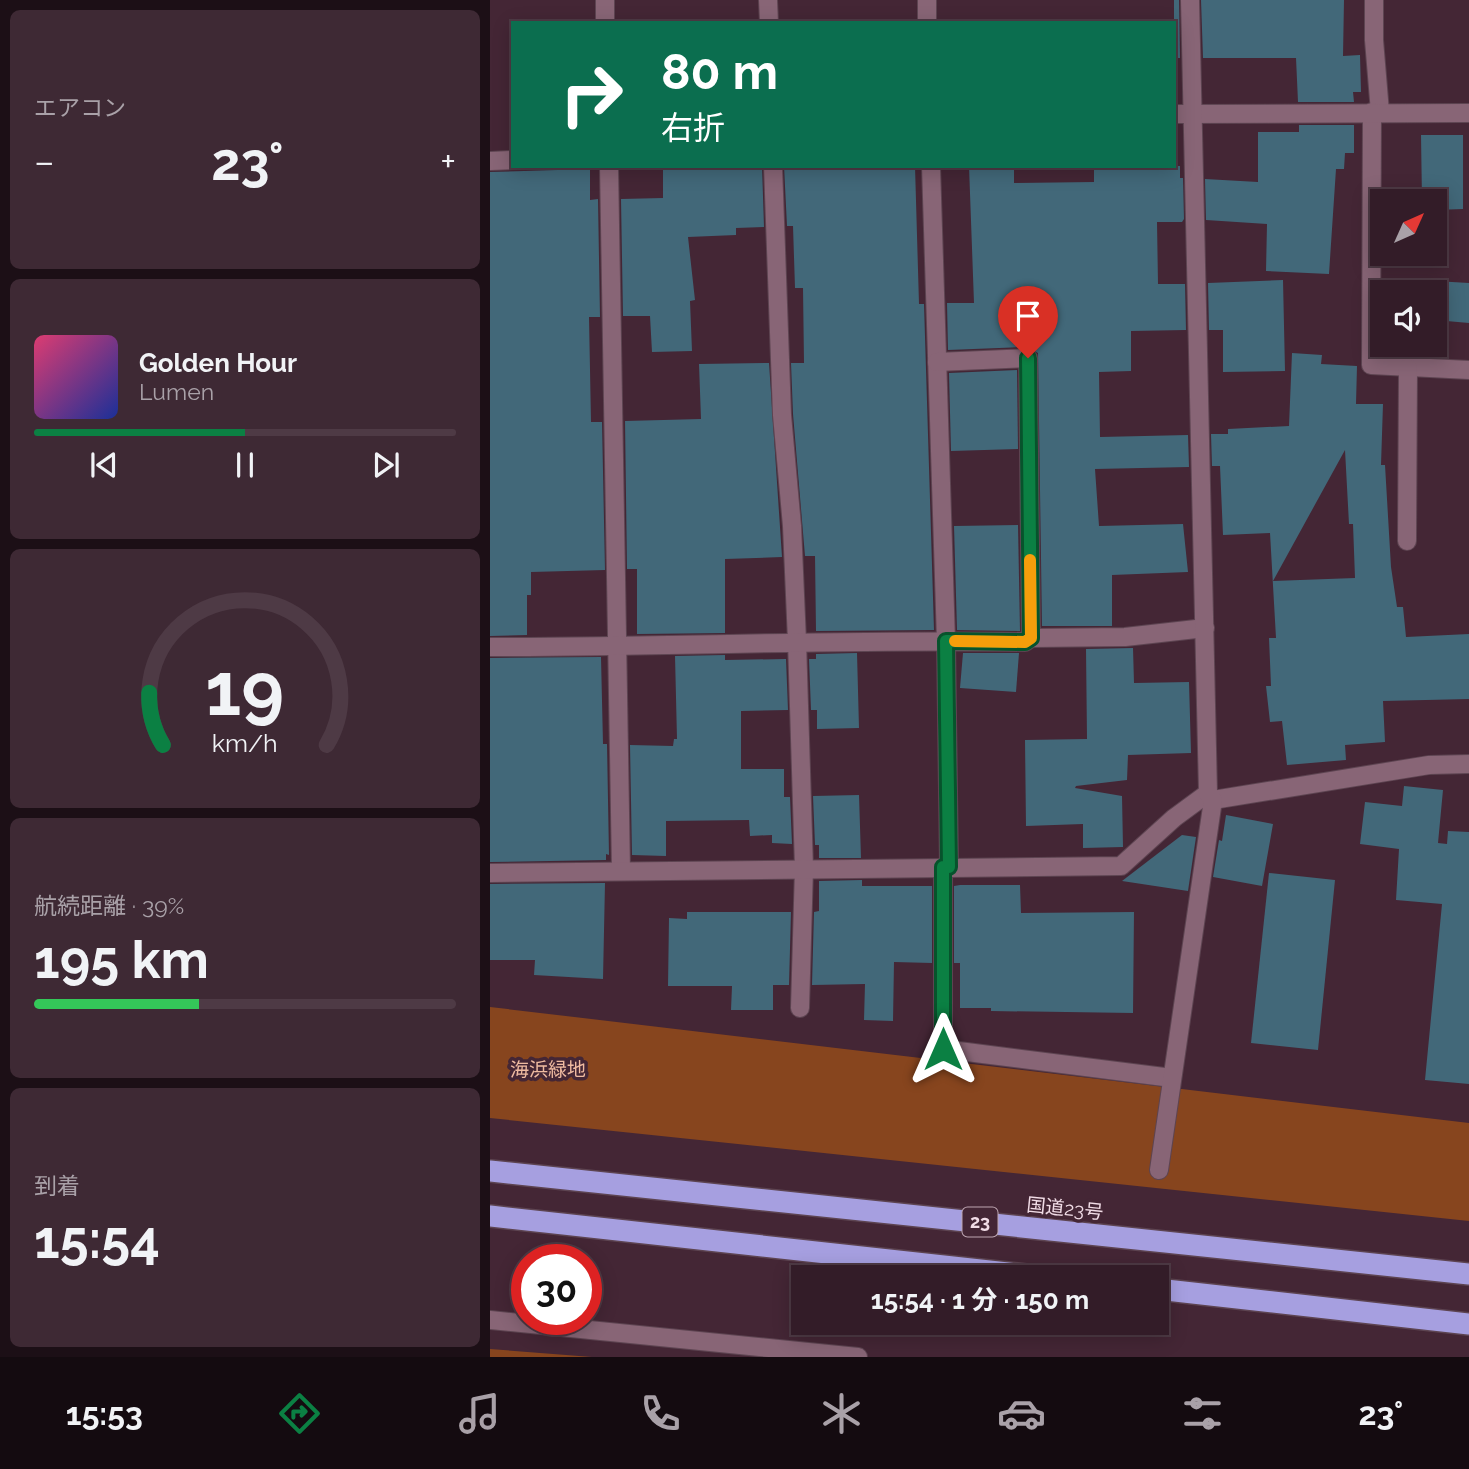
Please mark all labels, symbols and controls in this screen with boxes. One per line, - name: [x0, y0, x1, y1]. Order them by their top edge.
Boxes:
- text: 80 m: [661, 43, 778, 100]
- icon: right: [546, 49, 637, 140]
- text: エアコン: [34, 94, 126, 121]
- text: 右折: [661, 109, 725, 146]
- text: 23°: [211, 131, 284, 192]
- text: −: [34, 139, 54, 184]
- text: +: [440, 139, 456, 184]
- north arrow: [1370, 189, 1447, 266]
- map controls: [1370, 189, 1447, 357]
- button: sound: [1370, 280, 1447, 357]
- pin: [998, 286, 1058, 358]
- icon: arrive: [1009, 297, 1047, 335]
- text: Golden Hour: [139, 348, 297, 378]
- text: Lumen: [139, 378, 214, 405]
- icon: previous: [85, 446, 123, 484]
- icon: pause: [226, 446, 264, 484]
- icon: next: [367, 446, 405, 484]
- text: 19: [206, 647, 284, 732]
- text: km/h: [212, 727, 278, 757]
- text: 航続距離 · 39%: [34, 892, 184, 919]
- text: 195 km: [34, 929, 209, 990]
- position arrow: [906, 1012, 980, 1086]
- park label: 海浜緑地: [510, 1058, 586, 1080]
- text: 到着: [34, 1172, 80, 1199]
- street label: 国道23号: [1026, 1193, 1104, 1223]
- road number: 23: [962, 1208, 998, 1237]
- text: 15:54: [34, 1209, 160, 1270]
- speed limit sign: 30: [511, 1244, 602, 1335]
- text: 15:54 · 1 分 · 150 m: [871, 1285, 1089, 1315]
- icon: directions: [275, 1389, 324, 1438]
- icon: music: [455, 1389, 504, 1438]
- icon: phone: [636, 1389, 685, 1438]
- icon: climate: [817, 1389, 866, 1438]
- icon: car: [997, 1389, 1046, 1438]
- icon: filters: [1178, 1389, 1227, 1438]
- text: 15:53: [66, 1395, 143, 1432]
- text: 23°: [1359, 1395, 1403, 1432]

